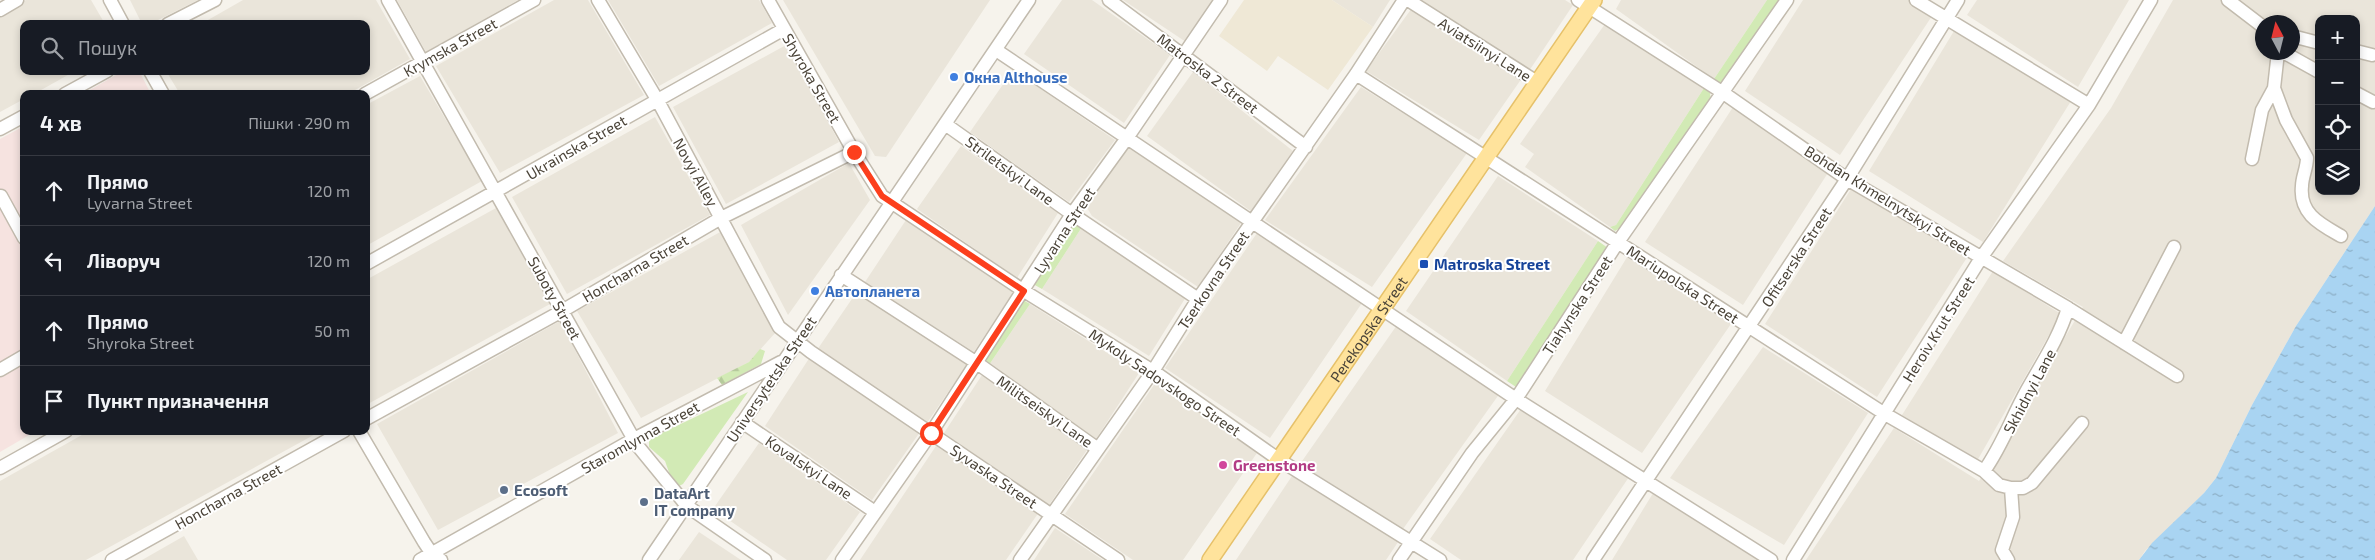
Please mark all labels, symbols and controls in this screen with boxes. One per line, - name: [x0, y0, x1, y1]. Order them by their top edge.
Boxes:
- street label: Aviatsiinyi Lane: [1435, 13, 1535, 85]
- street label: Krymska Street: [400, 14, 500, 80]
- north arrow: [2255, 15, 2300, 60]
- map controls: [2315, 15, 2360, 195]
- button: +: [2315, 15, 2360, 60]
- search box: [20, 20, 370, 75]
- street label: Matroska 2 Street: [1154, 29, 1262, 117]
- street label: Shyroka Street: [779, 30, 845, 126]
- icon: search: [38, 34, 66, 62]
- text: Пошук: [78, 36, 137, 59]
- button: −: [2315, 60, 2360, 105]
- place label: Окна Althouse: [964, 68, 1068, 86]
- marker: Окна Althouse: [948, 71, 960, 83]
- button: locate: [2315, 105, 2360, 150]
- text: 4 хв: [40, 110, 82, 135]
- street label: Ukrainska Street: [523, 111, 630, 183]
- text: Пішки · 290 m: [248, 113, 350, 132]
- street label: Striletskyi Lane: [962, 132, 1058, 208]
- street label: Novyi Alley: [670, 134, 722, 210]
- route end: [843, 141, 866, 164]
- street label: Bohdan Khmelnytskyi Street: [1801, 141, 1975, 259]
- button: layers: [2315, 150, 2360, 195]
- text: Прямо: [87, 170, 149, 193]
- icon: ahead: [40, 177, 68, 205]
- text: 120 m: [307, 181, 350, 200]
- street label: Lyvarna Street: [1030, 183, 1099, 276]
- text: Lyvarna Street: [87, 193, 192, 212]
- street label: Ofitserska Street: [1757, 204, 1835, 310]
- street label: Tserkovna Street: [1173, 227, 1253, 333]
- street label: Honcharna Street: [579, 230, 692, 306]
- street label: Mariupolska Street: [1624, 241, 1743, 327]
- icon: left: [40, 247, 68, 275]
- text: Ліворуч: [87, 249, 160, 272]
- text: 120 m: [307, 251, 350, 270]
- street label: Tiahynska Street: [1538, 252, 1616, 358]
- street label: Suboty Street: [525, 253, 585, 343]
- place label: Matroska Street: [1434, 255, 1550, 273]
- marker: Matroska Street: [1418, 258, 1430, 270]
- street label: Perekopska Street: [1326, 273, 1411, 385]
- street label: Heroiv Krut Street: [1898, 273, 1978, 385]
- place label: Автопланета: [825, 282, 920, 300]
- marker: Автопланета: [809, 285, 821, 297]
- text: Прямо: [87, 310, 149, 333]
- street label: Universytetska Street: [722, 312, 820, 445]
- icon: ahead: [40, 317, 68, 345]
- text: 50 m: [314, 321, 350, 340]
- street label: Mykoly Sadovskogo Street: [1086, 324, 1245, 440]
- text: Shyroka Street: [87, 333, 194, 352]
- street label: Skhidnyi Lane: [1999, 345, 2059, 437]
- street label: Militseiskyi Lane: [993, 371, 1097, 451]
- icon: arrive: [40, 387, 68, 415]
- text: Пункт призначення: [87, 389, 269, 412]
- street label: Staromlynna Street: [578, 397, 703, 477]
- route start: [920, 422, 943, 445]
- street label: Kovalskyi Lane: [762, 431, 856, 503]
- street label: Syvaska Street: [947, 440, 1041, 512]
- place label: Greenstone: [1233, 456, 1315, 474]
- street label: Honcharna Street: [171, 459, 285, 533]
- marker: Greenstone: [1217, 459, 1229, 471]
- place label: Ecosoft: [514, 481, 568, 499]
- marker: Ecosoft: [498, 484, 510, 496]
- place label: DataArt IT company: [654, 484, 735, 520]
- marker: DataArt IT company: [638, 496, 650, 508]

